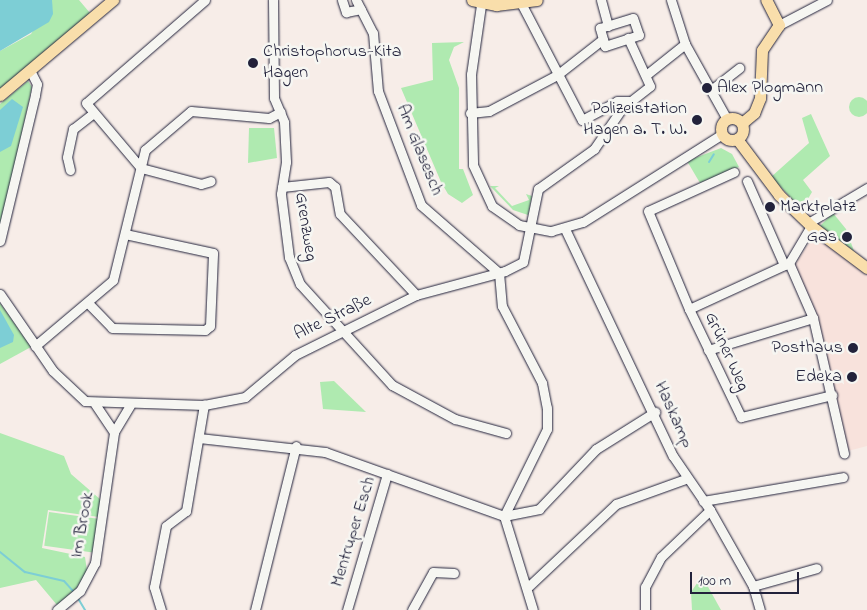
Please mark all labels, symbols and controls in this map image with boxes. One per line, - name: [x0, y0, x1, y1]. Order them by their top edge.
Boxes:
- place label: Christophorus-Kita Hagen: [263, 42, 401, 84]
- marker: Christophorus-Kita Hagen: [247, 57, 259, 69]
- place label: Alex Plogmann: [717, 77, 823, 99]
- marker: Alex Plogmann: [701, 82, 713, 94]
- place label: Polizeistation Hagen a. T. W.: [583, 99, 687, 142]
- street label: Am Glasesch: [391, 101, 447, 199]
- marker: Polizeistation Hagen a. T. W.: [691, 114, 703, 126]
- street label: Grenzweg: [289, 191, 321, 263]
- place label: Marktplatz: [780, 196, 856, 218]
- marker: Marktplatz: [764, 201, 776, 213]
- place label: Gas: [807, 226, 837, 248]
- marker: Gas: [841, 231, 853, 243]
- street label: Alte Straße: [291, 290, 375, 346]
- street label: Grüner Weg: [699, 309, 753, 395]
- place label: Posthaus: [771, 337, 843, 359]
- marker: Posthaus: [847, 342, 859, 354]
- place label: Edeka: [795, 366, 842, 388]
- marker: Edeka: [846, 371, 858, 383]
- street label: Haskamp: [649, 378, 697, 452]
- street label: Mentruper Esch: [327, 474, 381, 590]
- street label: Im Brook: [67, 490, 99, 560]
- scale bar: [692, 562, 801, 594]
- text: 100 m: [698, 570, 731, 592]

